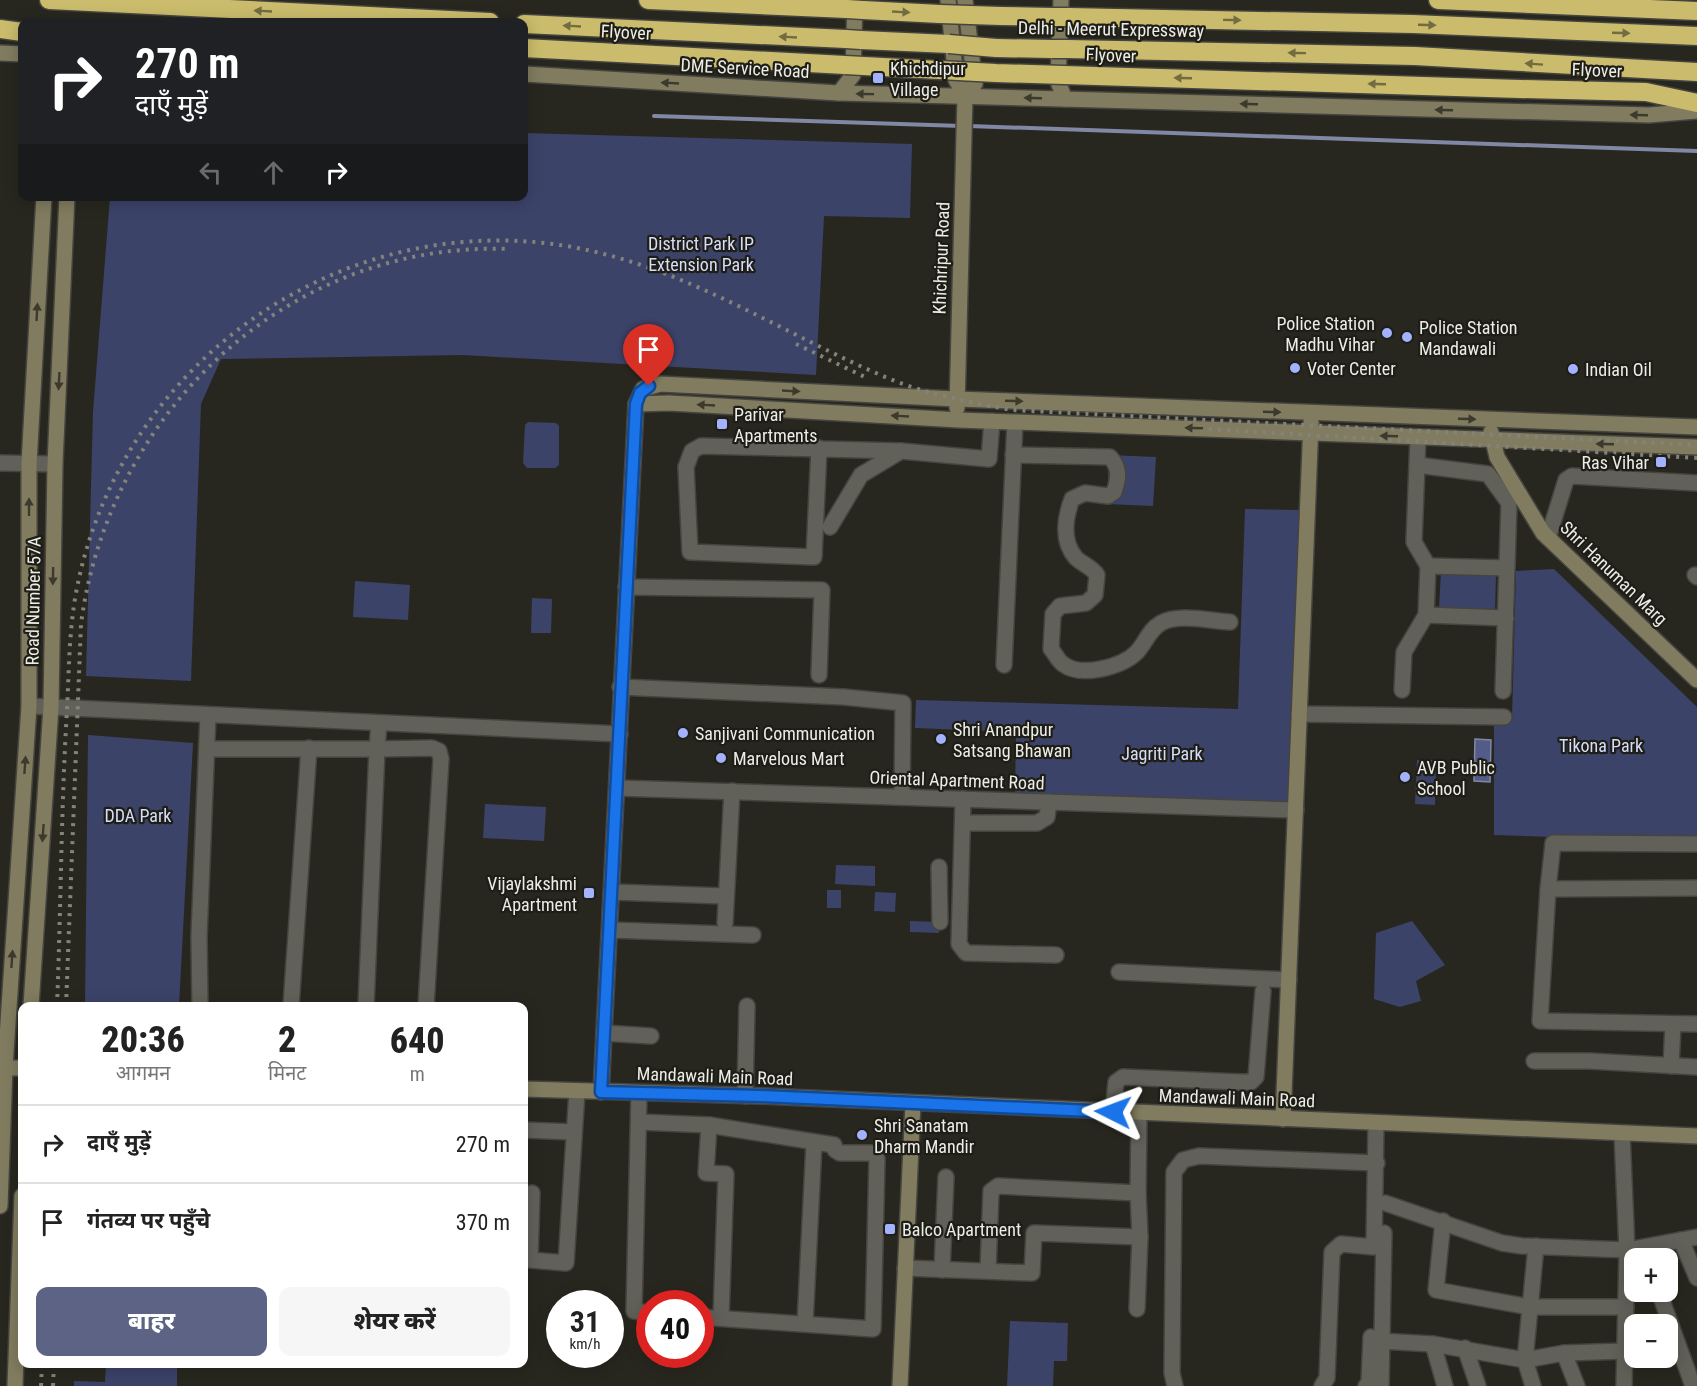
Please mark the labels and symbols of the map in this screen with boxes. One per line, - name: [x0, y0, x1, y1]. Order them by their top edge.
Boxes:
- one-way arrow: [254, 6, 273, 16]
- one-way arrow: [892, 7, 911, 16]
- one-way arrow: [1222, 16, 1241, 25]
- street label: Delhi - Meerut Expressway: [1018, 17, 1205, 41]
- street label: Flyover: [600, 20, 652, 44]
- one-way arrow: [1417, 20, 1436, 29]
- one-way arrow: [562, 22, 581, 31]
- one-way arrow: [1612, 28, 1631, 37]
- one-way arrow: [778, 32, 797, 41]
- street label: Flyover: [1085, 44, 1137, 66]
- one-way arrow: [1288, 49, 1307, 58]
- street label: DME Service Road: [680, 54, 810, 82]
- place label: Khichdipur Village: [890, 58, 966, 100]
- one-way arrow: [1524, 59, 1543, 68]
- street label: Flyover: [1571, 59, 1623, 81]
- marker: Khichdipur Village: [871, 71, 885, 85]
- one-way arrow: [1173, 74, 1192, 83]
- one-way arrow: [661, 78, 680, 87]
- one-way arrow: [1368, 80, 1387, 89]
- one-way arrow: [855, 89, 874, 98]
- one-way arrow: [1023, 93, 1042, 103]
- one-way arrow: [1239, 99, 1258, 109]
- one-way arrow: [1434, 105, 1453, 114]
- one-way arrow: [1629, 110, 1648, 120]
- street label: Khichripur Road: [929, 201, 953, 315]
- park label: District Park IP Extension Park: [648, 233, 754, 275]
- one-way arrow: [33, 302, 42, 321]
- place label: Police Station Madhu Vihar: [1276, 313, 1376, 355]
- place label: Police Station Mandawali: [1419, 317, 1518, 359]
- pin: [623, 324, 674, 386]
- marker: Police Station Madhu Vihar: [1380, 326, 1394, 340]
- marker: Police Station Mandawali: [1400, 330, 1414, 344]
- place label: Voter Center: [1307, 358, 1396, 379]
- place label: Indian Oil: [1585, 359, 1652, 380]
- marker: Voter Center: [1288, 361, 1302, 375]
- marker: Indian Oil: [1566, 362, 1580, 376]
- one-way arrow: [54, 371, 63, 390]
- one-way arrow: [782, 386, 801, 395]
- one-way arrow: [1005, 397, 1024, 406]
- one-way arrow: [696, 400, 715, 410]
- place label: Parivar Apartments: [734, 404, 817, 446]
- one-way arrow: [1263, 407, 1282, 416]
- one-way arrow: [891, 412, 910, 421]
- one-way arrow: [1458, 414, 1477, 424]
- marker: Parivar Apartments: [715, 417, 729, 431]
- one-way arrow: [1185, 424, 1204, 433]
- one-way arrow: [1379, 431, 1398, 440]
- one-way arrow: [1595, 439, 1614, 448]
- place label: Ras Vihar: [1581, 452, 1650, 473]
- marker: Ras Vihar: [1654, 455, 1668, 469]
- one-way arrow: [24, 497, 34, 516]
- street label: Shri Hanuman Marg: [1556, 517, 1672, 629]
- street label: Road Number 57A: [21, 536, 45, 666]
- one-way arrow: [48, 566, 58, 585]
- place label: Shri Anandpur Satsang Bhawan: [953, 719, 1071, 761]
- place label: Sanjivani Communication: [695, 723, 875, 744]
- marker: Sanjivani Communication: [676, 726, 690, 740]
- marker: Shri Anandpur Satsang Bhawan: [934, 732, 948, 746]
- park label: Tikona Park: [1559, 735, 1643, 756]
- park label: Jagriti Park: [1121, 743, 1203, 764]
- place label: Marvelous Mart: [733, 748, 845, 769]
- marker: Marvelous Mart: [714, 751, 728, 765]
- one-way arrow: [20, 755, 30, 774]
- place label: AVB Public School: [1417, 757, 1495, 799]
- street label: Oriental Apartment Road: [869, 766, 1045, 794]
- marker: AVB Public School: [1398, 770, 1412, 784]
- park label: DDA Park: [105, 805, 171, 826]
- one-way arrow: [38, 824, 48, 843]
- place label: Vijaylakshmi Apartment: [487, 873, 577, 915]
- marker: Vijaylakshmi Apartment: [582, 886, 596, 900]
- one-way arrow: [8, 950, 17, 969]
- street label: Mandawali Main Road: [636, 1063, 794, 1089]
- position arrow: [1081, 1080, 1145, 1144]
- street label: Mandawali Main Road: [1158, 1085, 1316, 1111]
- place label: Shri Sanatam Dharm Mandir: [874, 1115, 975, 1157]
- marker: Shri Sanatam Dharm Mandir: [855, 1128, 869, 1142]
- place label: Balco Apartment: [902, 1219, 1021, 1240]
- marker: Balco Apartment: [883, 1222, 897, 1236]
- speed limit sign: 40: [636, 1290, 714, 1368]

